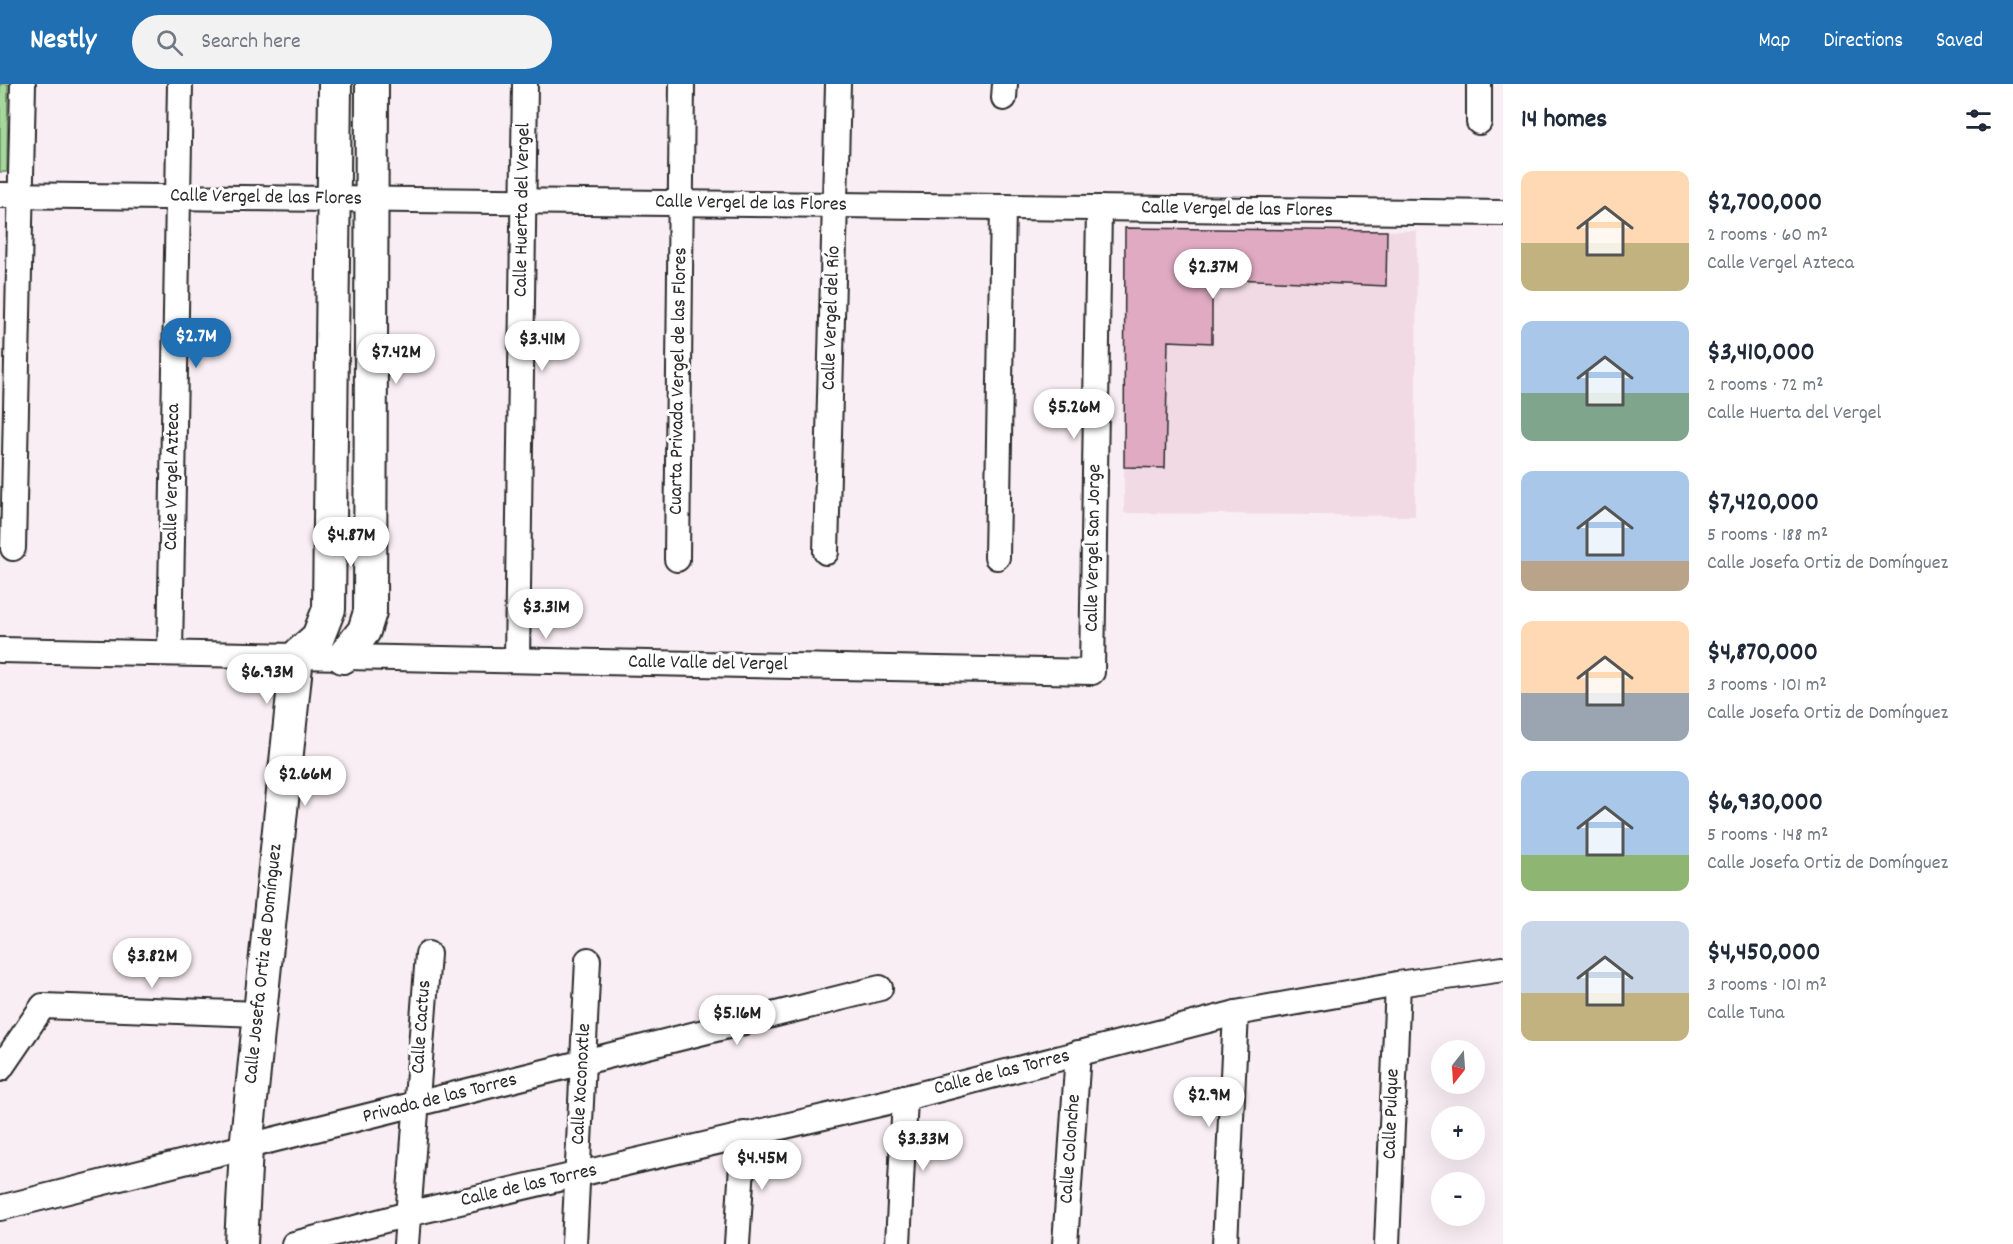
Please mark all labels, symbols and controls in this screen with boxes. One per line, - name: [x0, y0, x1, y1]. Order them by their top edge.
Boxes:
- search box: [132, 15, 552, 69]
- text: Nestly: [30, 22, 96, 62]
- icon: search: [153, 26, 186, 59]
- text: Search here: [201, 27, 301, 58]
- text: Map: [1759, 27, 1790, 57]
- text: Directions: [1823, 27, 1903, 57]
- text: Saved: [1936, 27, 1983, 57]
- text: 14 homes: [1521, 102, 1607, 139]
- icon: filters: [1962, 104, 1995, 137]
- street label: Calle Huerta del Vergel: [507, 122, 539, 297]
- street label: Calle Vergel de las Flores: [170, 182, 362, 214]
- text: $2,700,000: [1707, 185, 1822, 222]
- street label: Calle Vergel de las Flores: [655, 188, 847, 220]
- street label: Calle Vergel de las Flores: [1141, 194, 1333, 226]
- icon: home: [1569, 195, 1641, 267]
- text: 2 rooms · 60 m²: [1707, 222, 1828, 250]
- street label: Calle Vergel del Río: [815, 245, 849, 391]
- street label: Cuarta Privada Vergel de las Flores: [663, 247, 695, 515]
- pin: $2.37M: [1164, 249, 1262, 300]
- text: Calle Vergel Azteca: [1707, 250, 1854, 278]
- text: $2.37M: [1188, 254, 1238, 282]
- pin: $2.7M: [154, 318, 238, 369]
- pin: $3.41M: [493, 321, 591, 372]
- text: $2.7M: [175, 323, 217, 351]
- text: $3.41M: [519, 326, 565, 354]
- pin: $7.42M: [347, 334, 445, 385]
- text: $3,410,000: [1707, 335, 1815, 372]
- text: $7.42M: [371, 339, 421, 367]
- icon: home: [1569, 345, 1641, 417]
- text: 2 rooms · 72 m²: [1707, 372, 1823, 400]
- pin: $5.26M: [1025, 389, 1123, 440]
- text: $5.26M: [1048, 394, 1100, 422]
- text: Calle Huerta del Vergel: [1707, 400, 1881, 428]
- street label: Calle Vergel Azteca: [158, 403, 188, 551]
- street label: Calle Vergel San Jorge: [1079, 464, 1109, 632]
- text: $7,420,000: [1707, 485, 1819, 522]
- icon: home: [1569, 495, 1641, 567]
- pin: $4.87M: [302, 517, 400, 568]
- text: $4.87M: [326, 522, 376, 550]
- text: 5 rooms · 188 m²: [1707, 522, 1828, 550]
- text: Calle Josefa Ortiz de Domínguez: [1707, 550, 1948, 578]
- pin: $3.31M: [497, 589, 595, 640]
- text: $3.31M: [522, 594, 570, 622]
- text: $4,870,000: [1707, 635, 1818, 672]
- icon: home: [1569, 645, 1641, 717]
- street label: Calle Valle del Vergel: [628, 649, 788, 679]
- pin: $6.93M: [218, 654, 316, 705]
- text: $6.93M: [240, 659, 294, 687]
- text: 3 rooms · 101 m²: [1707, 672, 1827, 700]
- text: Calle Josefa Ortiz de Domínguez: [1707, 700, 1948, 728]
- pin: $2.66M: [256, 756, 354, 807]
- text: $2.66M: [278, 761, 332, 789]
- text: $6,930,000: [1707, 785, 1823, 822]
- icon: home: [1569, 795, 1641, 867]
- text: 5 rooms · 148 m²: [1707, 822, 1828, 850]
- street label: Calle Josefa Ortiz de Domínguez: [237, 842, 291, 1085]
- text: Calle Josefa Ortiz de Domínguez: [1707, 850, 1948, 878]
- text: $4,450,000: [1707, 935, 1820, 972]
- pin: $3.82M: [103, 938, 201, 989]
- text: $3.82M: [127, 943, 177, 971]
- icon: home: [1569, 945, 1641, 1017]
- text: 3 rooms · 101 m²: [1707, 972, 1827, 1000]
- street label: Calle Cactus: [405, 979, 439, 1075]
- pin: $5.16M: [688, 995, 786, 1046]
- text: $5.16M: [713, 1000, 761, 1028]
- text: Calle Tuna: [1707, 1000, 1784, 1028]
- street label: Calle Xoconoxtle: [565, 1022, 599, 1145]
- north arrow: [1431, 1040, 1485, 1094]
- map controls: [1431, 1040, 1485, 1226]
- street label: Calle de las Torres: [931, 1043, 1073, 1103]
- street label: Privada de las Torres: [360, 1066, 520, 1132]
- street label: Calle Pulque: [1376, 1068, 1408, 1160]
- pin: $2.9M: [1167, 1077, 1251, 1128]
- text: $2.9M: [1187, 1082, 1231, 1110]
- street label: Calle Colonche: [1053, 1093, 1089, 1205]
- button: +: [1431, 1106, 1485, 1160]
- pin: $3.33M: [874, 1121, 972, 1172]
- text: $3.33M: [897, 1126, 949, 1154]
- pin: $4.45M: [713, 1140, 811, 1191]
- text: $4.45M: [736, 1145, 788, 1173]
- street label: Calle de las Torres: [458, 1157, 600, 1215]
- button: −: [1431, 1172, 1485, 1226]

